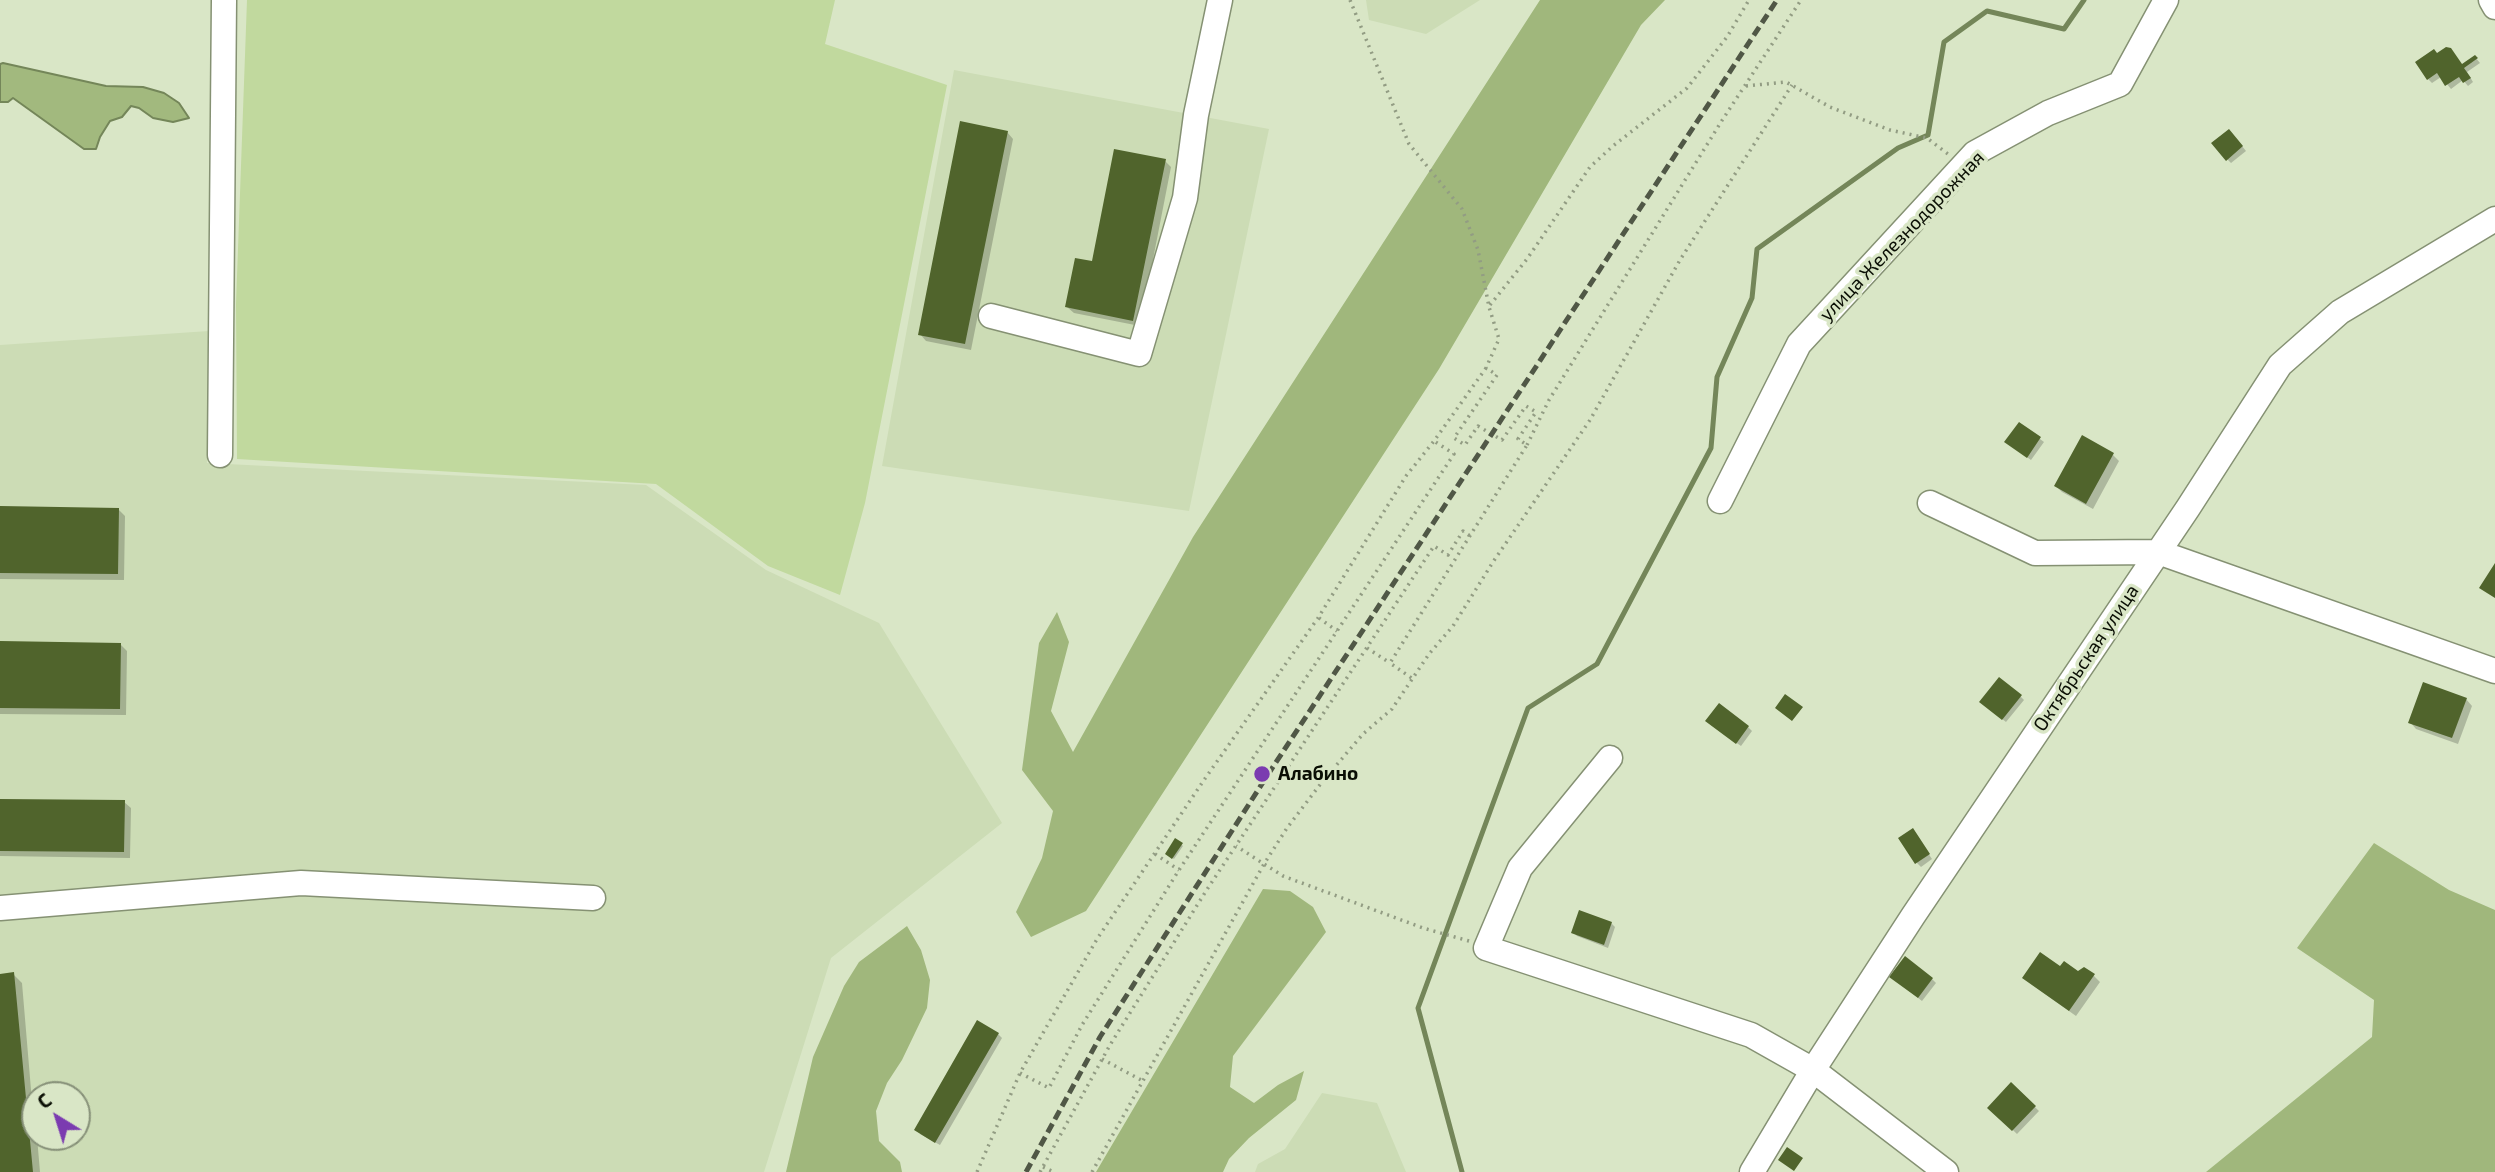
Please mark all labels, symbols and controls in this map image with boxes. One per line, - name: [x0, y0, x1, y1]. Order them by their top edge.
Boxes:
- street label: улица Железнодорожная: [1815, 146, 1989, 326]
- street label: Октябрьская улица: [2028, 580, 2144, 736]
- place label: Алабино: [1278, 763, 1358, 785]
- marker: Алабино: [1252, 764, 1272, 784]
- north arrow: [21, 1081, 91, 1151]
- text: С: [33, 1088, 55, 1113]

